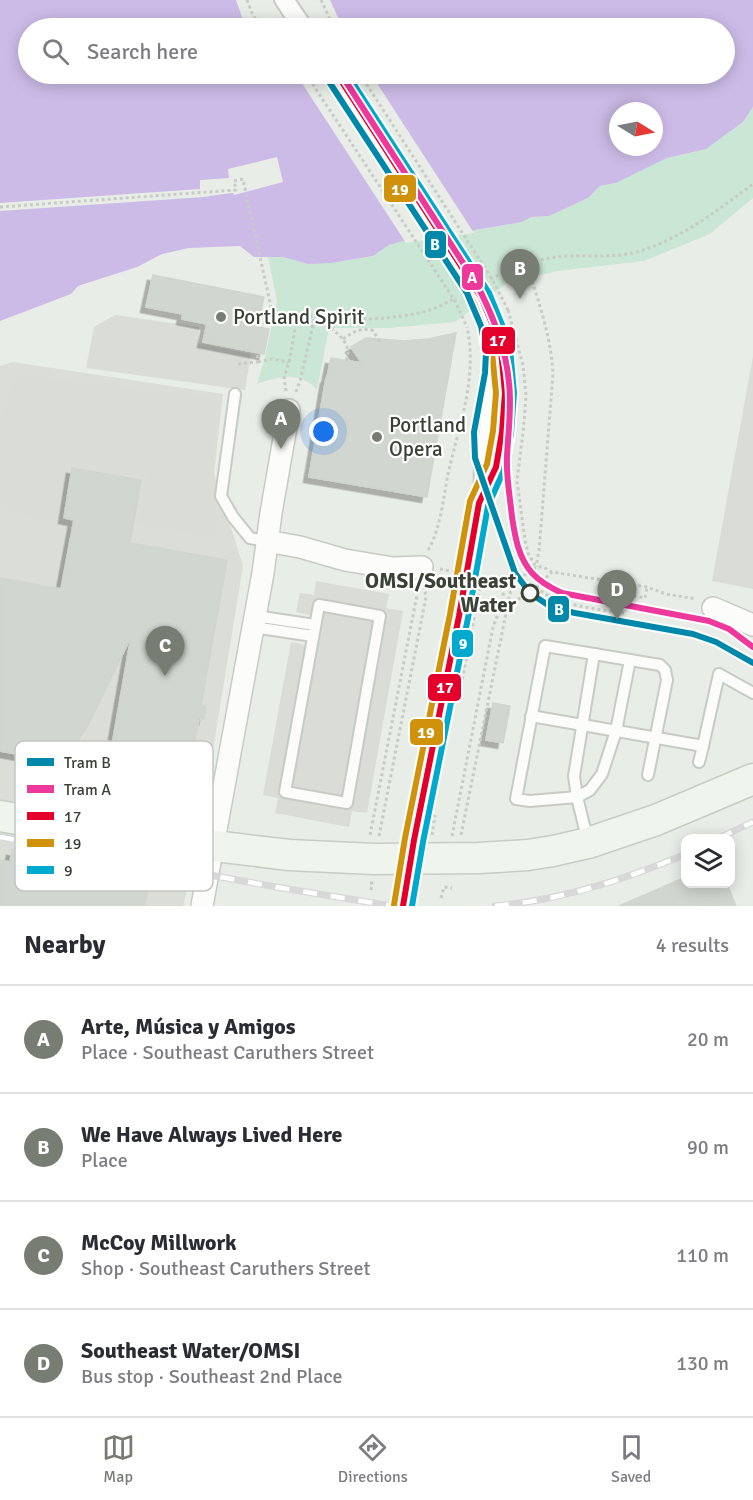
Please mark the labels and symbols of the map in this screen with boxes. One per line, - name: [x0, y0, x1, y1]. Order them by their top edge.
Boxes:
- north arrow: [609, 102, 663, 156]
- line badge: 19: [383, 174, 417, 203]
- text: 19: [391, 180, 409, 200]
- line badge: B: [424, 230, 447, 259]
- text: B: [430, 235, 440, 255]
- pin: B: [500, 250, 540, 299]
- line badge: A: [461, 263, 484, 291]
- text: A: [467, 268, 478, 288]
- place label: Portland Spirit: [233, 304, 364, 330]
- marker: Portland Spirit: [214, 310, 228, 324]
- line badge: 17: [481, 326, 516, 355]
- text: 17: [489, 331, 507, 351]
- pin: A: [262, 400, 300, 449]
- place label: Portland Opera: [389, 412, 466, 462]
- your location: [309, 417, 338, 446]
- marker: Portland Opera: [370, 430, 384, 444]
- place label: OMSI/Southeast Water: [365, 568, 517, 618]
- pin: D: [598, 570, 636, 620]
- marker: OMSI/Southeast Water: [521, 584, 539, 602]
- line badge: B: [547, 595, 570, 623]
- text: B: [554, 600, 564, 620]
- pin: C: [146, 626, 184, 676]
- line badge: 9: [451, 629, 474, 658]
- text: 9: [459, 634, 468, 654]
- line badge: 17: [427, 673, 462, 702]
- text: 17: [436, 678, 454, 698]
- line badge: 19: [409, 718, 444, 746]
- text: 19: [417, 723, 435, 743]
- legend: [15, 741, 213, 891]
- text: Tram B: [64, 753, 111, 773]
- text: Tram A: [64, 780, 111, 800]
- text: 17: [64, 807, 81, 827]
- text: 19: [64, 834, 81, 854]
- text: 9: [64, 861, 73, 881]

